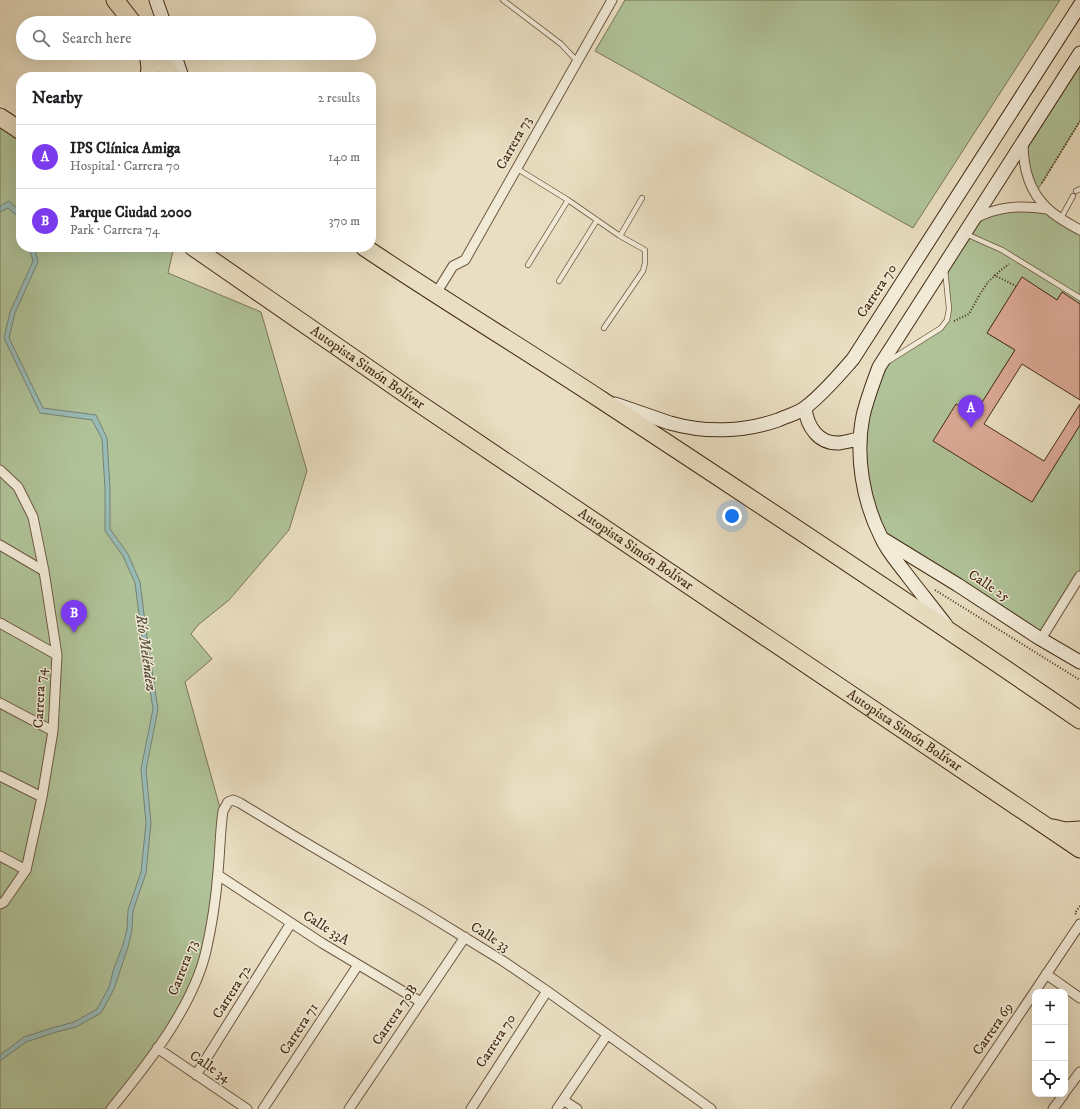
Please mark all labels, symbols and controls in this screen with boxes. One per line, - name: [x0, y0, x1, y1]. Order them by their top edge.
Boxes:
- search box: [16, 16, 376, 60]
- icon: search: [30, 27, 52, 49]
- text: Search here: [62, 29, 131, 48]
- text: Nearby: [32, 87, 82, 109]
- text: 2 results: [318, 90, 360, 106]
- street label: Carrera 73: [492, 113, 536, 173]
- text: IPS Clínica Amiga: [70, 139, 180, 158]
- text: A: [41, 149, 49, 165]
- text: 140 m: [328, 149, 360, 165]
- text: Hospital · Carrera 70: [70, 158, 180, 174]
- text: Parque Ciudad 2000: [70, 203, 192, 222]
- text: B: [41, 213, 49, 229]
- text: 370 m: [329, 213, 360, 229]
- text: Park · Carrera 74: [70, 222, 159, 238]
- street label: Carrera 70: [853, 261, 901, 321]
- street label: Autopista Simón Bolívar: [307, 322, 429, 414]
- pin: A: [958, 395, 984, 428]
- street label: Autopista Simón Bolívar: [575, 504, 697, 595]
- your location: [722, 506, 742, 526]
- street label: Calle 25: [965, 566, 1013, 606]
- pin: B: [61, 600, 87, 633]
- water label: Río Meléndez: [131, 612, 161, 693]
- street label: Carrera 74: [29, 666, 51, 729]
- street label: Autopista Simón Bolívar: [843, 685, 966, 776]
- street label: Calle 33A: [299, 907, 354, 950]
- street label: Calle 33: [467, 918, 513, 956]
- street label: Carrera 73: [164, 938, 202, 998]
- street label: Carrera 72: [208, 962, 256, 1022]
- street label: Carrera 70B: [368, 981, 422, 1049]
- map controls: [1032, 989, 1068, 1097]
- button: +: [1032, 989, 1068, 1025]
- street label: Carrera 69: [969, 999, 1017, 1059]
- street label: Carrera 71: [276, 1000, 322, 1058]
- street label: Carrera 70: [472, 1011, 520, 1071]
- button: −: [1032, 1025, 1068, 1061]
- street label: Calle 34: [186, 1047, 235, 1088]
- button: locate: [1032, 1061, 1068, 1097]

